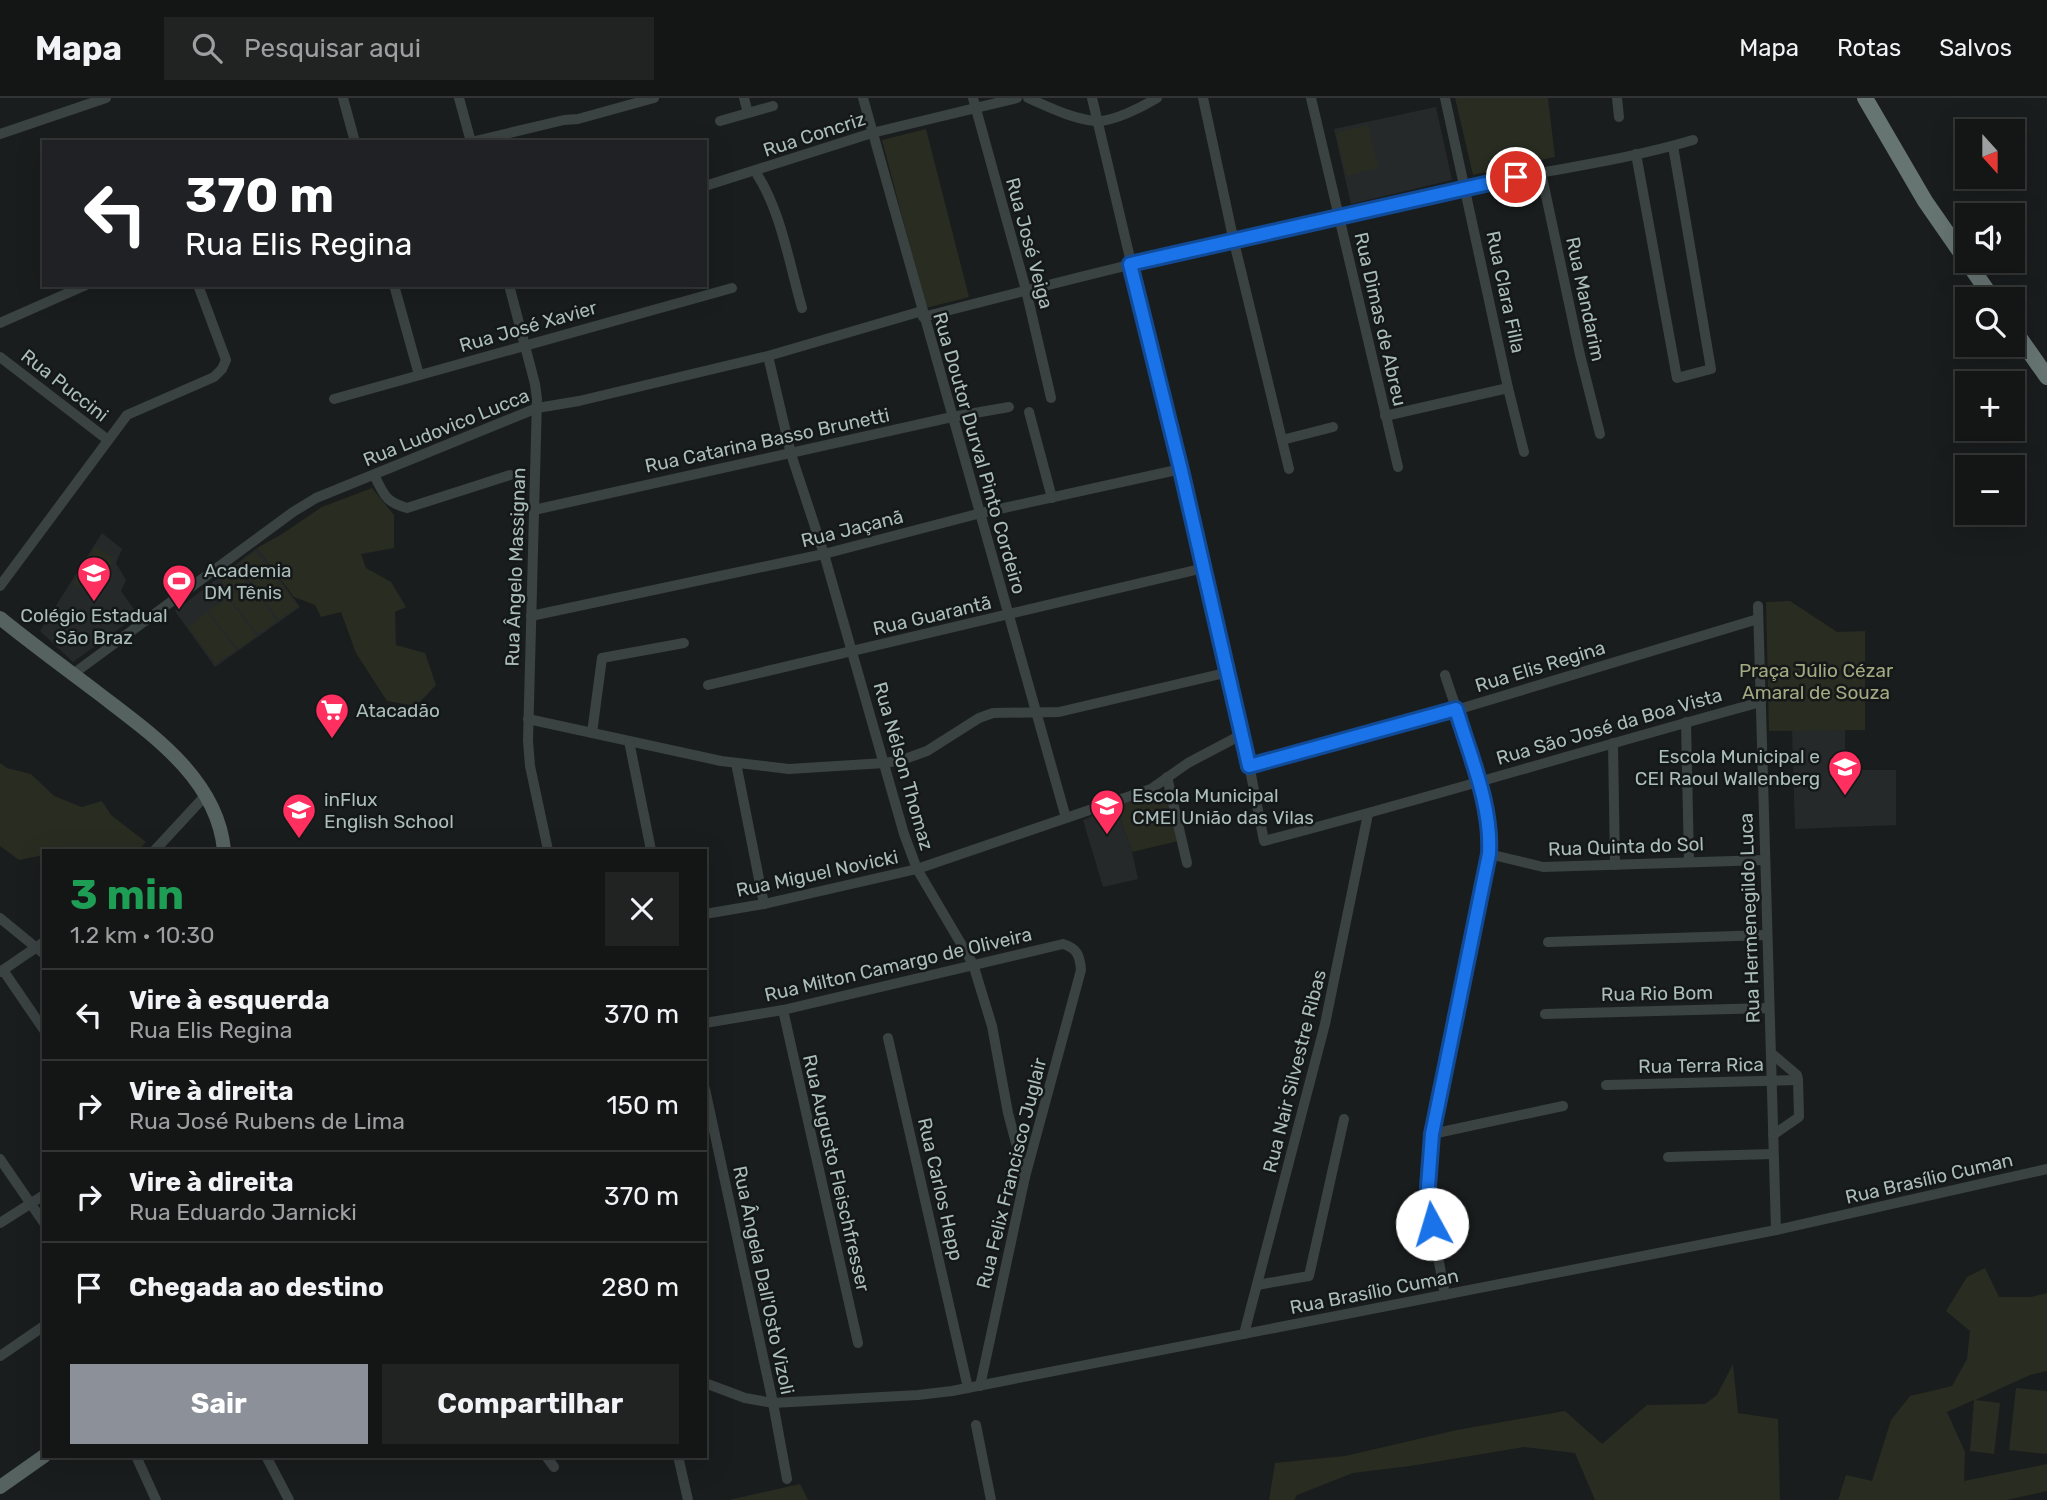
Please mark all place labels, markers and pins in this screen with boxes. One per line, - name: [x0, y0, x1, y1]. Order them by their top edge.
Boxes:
- pin: [1486, 147, 1546, 207]
- school or university icon: Colégio Estadual São Braz: [75, 554, 113, 603]
- place label: Academia DM Tênis: [204, 559, 292, 604]
- sports icon: Academia DM Tênis: [160, 562, 198, 611]
- place label: Colégio Estadual São Braz: [20, 604, 168, 649]
- supermarket icon: Atacadão: [313, 691, 351, 740]
- place label: Atacadão: [356, 699, 440, 722]
- place label: Escola Municipal e CEI Raoul Wallenberg: [1635, 745, 1820, 790]
- school or university icon: Escola Municipal e CEI Raoul Wallenberg: [1826, 748, 1864, 797]
- place label: Escola Municipal CMEI União das Vilas: [1132, 784, 1314, 829]
- school or university icon: Escola Municipal CMEI União das Vilas: [1088, 787, 1126, 836]
- place label: inFlux English School: [324, 788, 454, 833]
- school or university icon: inFlux English School: [280, 791, 318, 840]

